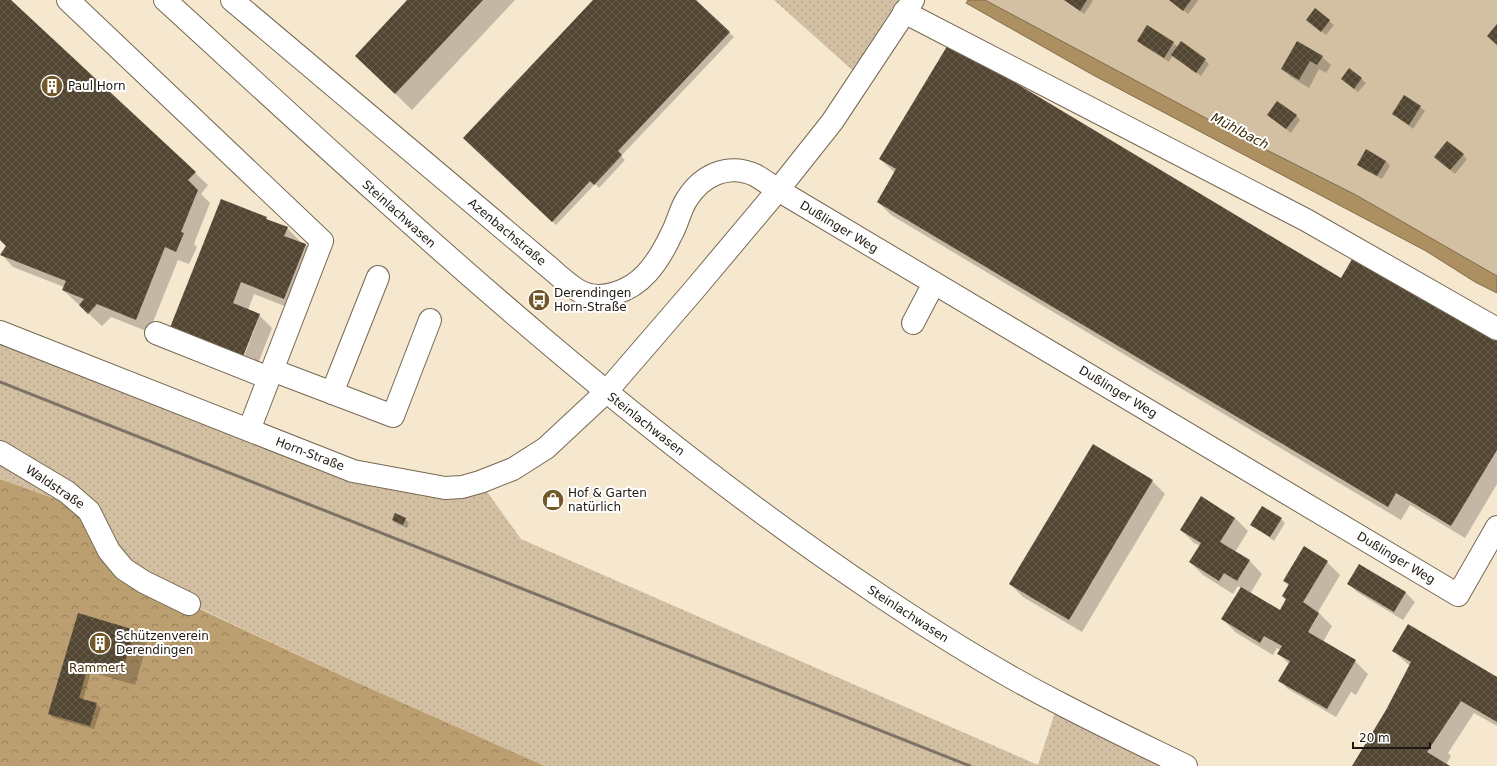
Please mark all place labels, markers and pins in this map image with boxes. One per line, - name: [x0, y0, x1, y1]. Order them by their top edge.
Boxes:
- building icon: Paul Horn: [39, 73, 65, 99]
- place label: Paul Horn: [68, 79, 126, 93]
- place label: Derendingen Horn-Straße: [554, 286, 631, 314]
- bus stop icon: Derendingen Horn-Straße: [526, 287, 552, 313]
- place label: Hof & Garten natürlich: [568, 486, 647, 514]
- shop icon: Hof & Garten natürlich: [540, 487, 566, 513]
- place label: Schützenverein Derendingen: [116, 629, 209, 657]
- building icon: Schützenverein Derendingen: [87, 630, 113, 656]

